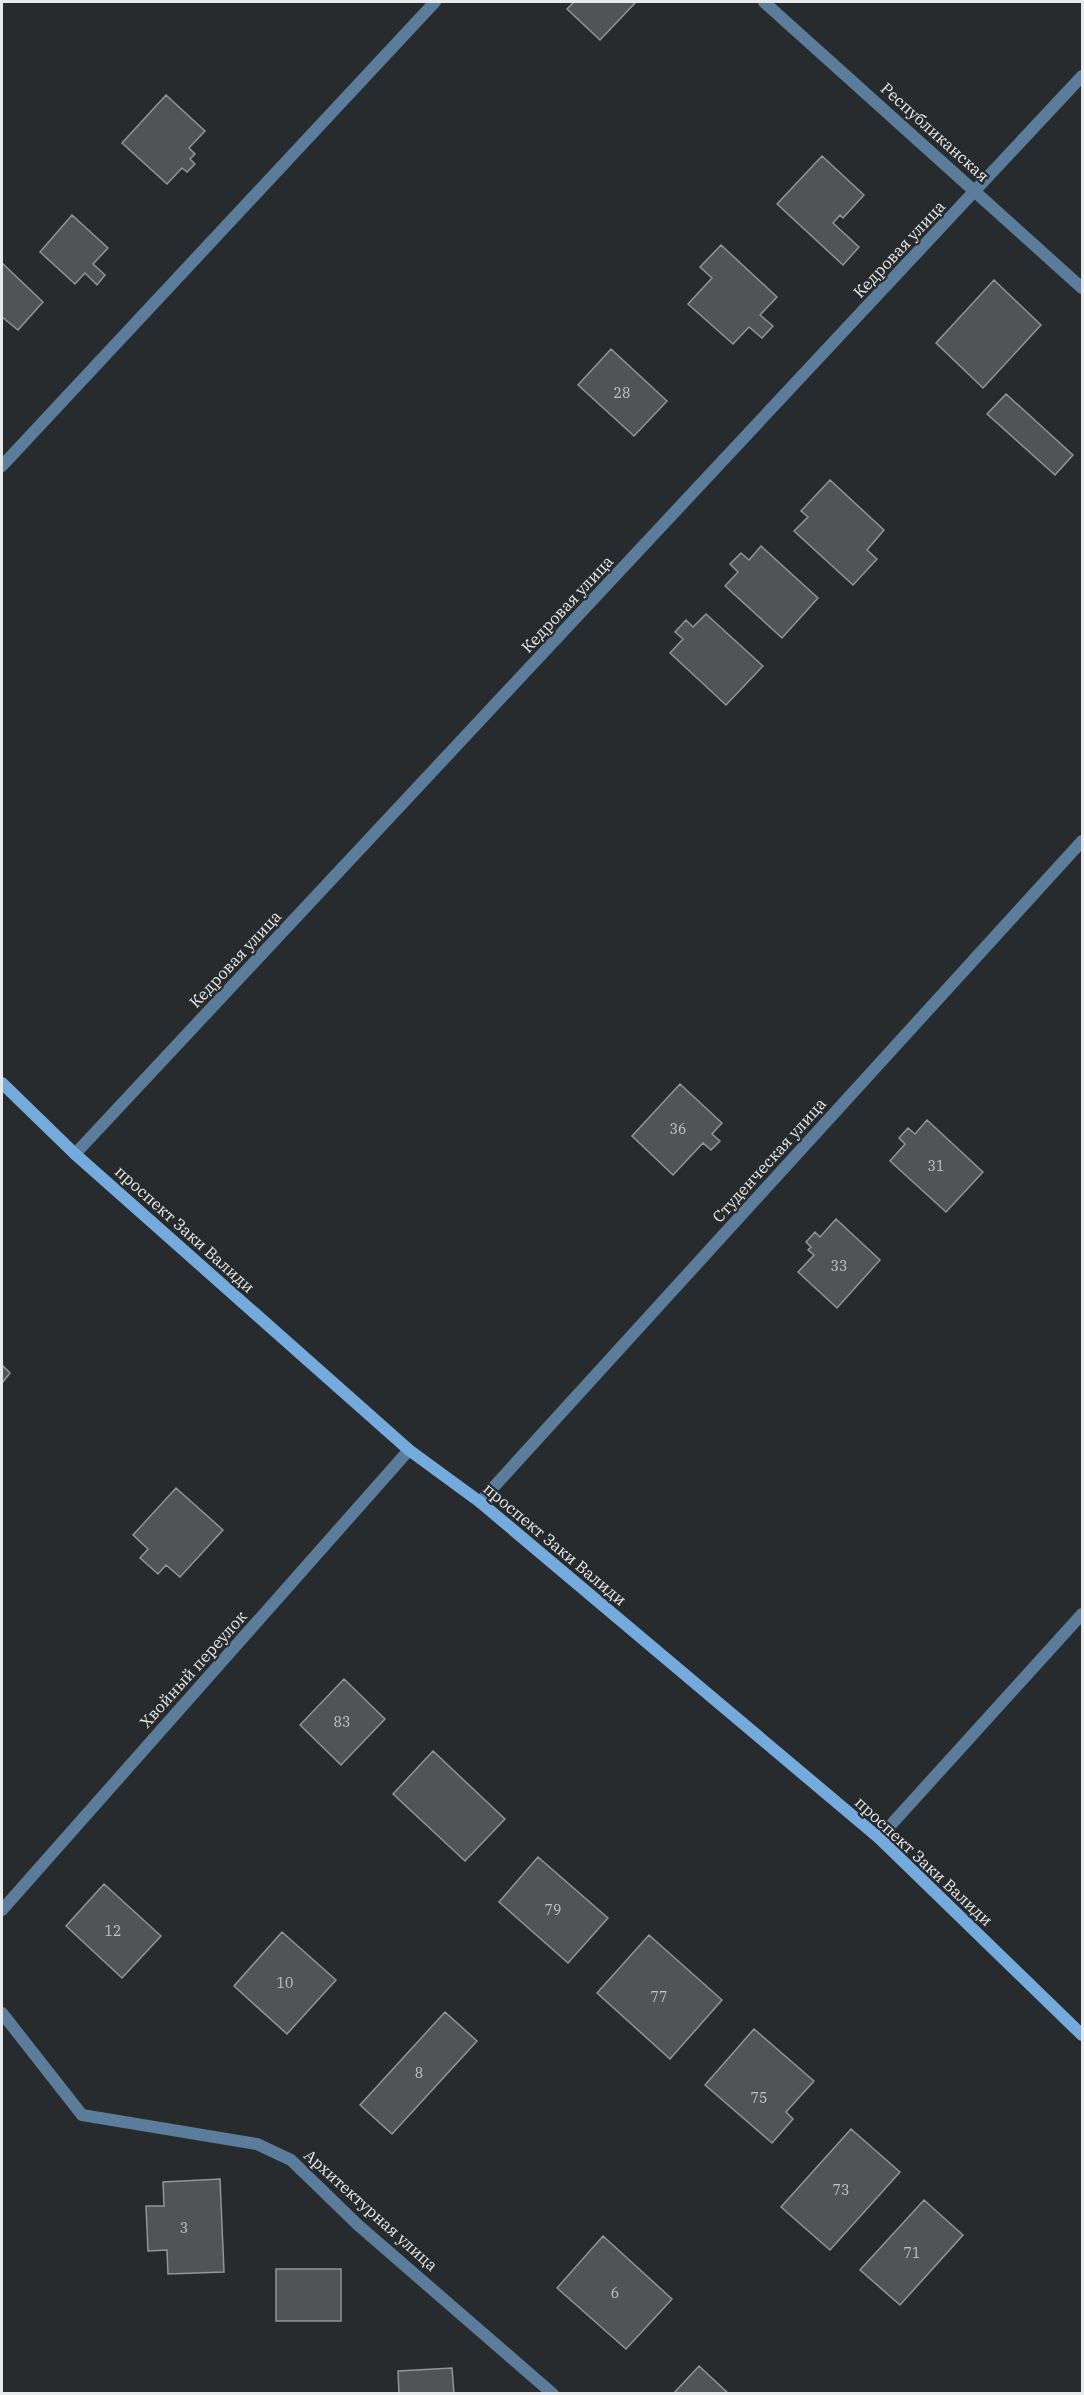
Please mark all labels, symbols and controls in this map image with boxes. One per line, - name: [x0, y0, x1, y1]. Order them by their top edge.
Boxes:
- street label: Республиканская: [877, 78, 993, 186]
- street label: Кедровая улица: [849, 196, 949, 302]
- house number: 28: [614, 384, 630, 402]
- street label: Кедровая улица: [517, 551, 617, 657]
- street label: Кедровая улица: [185, 906, 285, 1012]
- street label: Студенческая улица: [708, 1093, 830, 1226]
- house number: 36: [670, 1120, 686, 1138]
- house number: 31: [928, 1157, 944, 1175]
- street label: проспект Заки Валиди: [111, 1161, 259, 1297]
- house number: 33: [831, 1257, 847, 1275]
- street label: проспект Заки Валиди: [479, 1478, 631, 1610]
- street label: Хвойный переулок: [135, 1606, 251, 1732]
- house number: 83: [334, 1713, 350, 1731]
- street label: проспект Заки Валиди: [851, 1792, 997, 1930]
- house number: 79: [545, 1901, 561, 1919]
- house number: 12: [105, 1922, 121, 1940]
- house number: 10: [277, 1974, 293, 1992]
- house number: 77: [651, 1988, 667, 2006]
- house number: 8: [415, 2064, 423, 2082]
- house number: 75: [751, 2089, 767, 2107]
- street label: Архитектурная улица: [300, 2145, 442, 2275]
- house number: 73: [833, 2181, 849, 2199]
- house number: 3: [180, 2219, 188, 2237]
- house number: 71: [904, 2244, 920, 2262]
- house number: 6: [611, 2284, 619, 2302]

